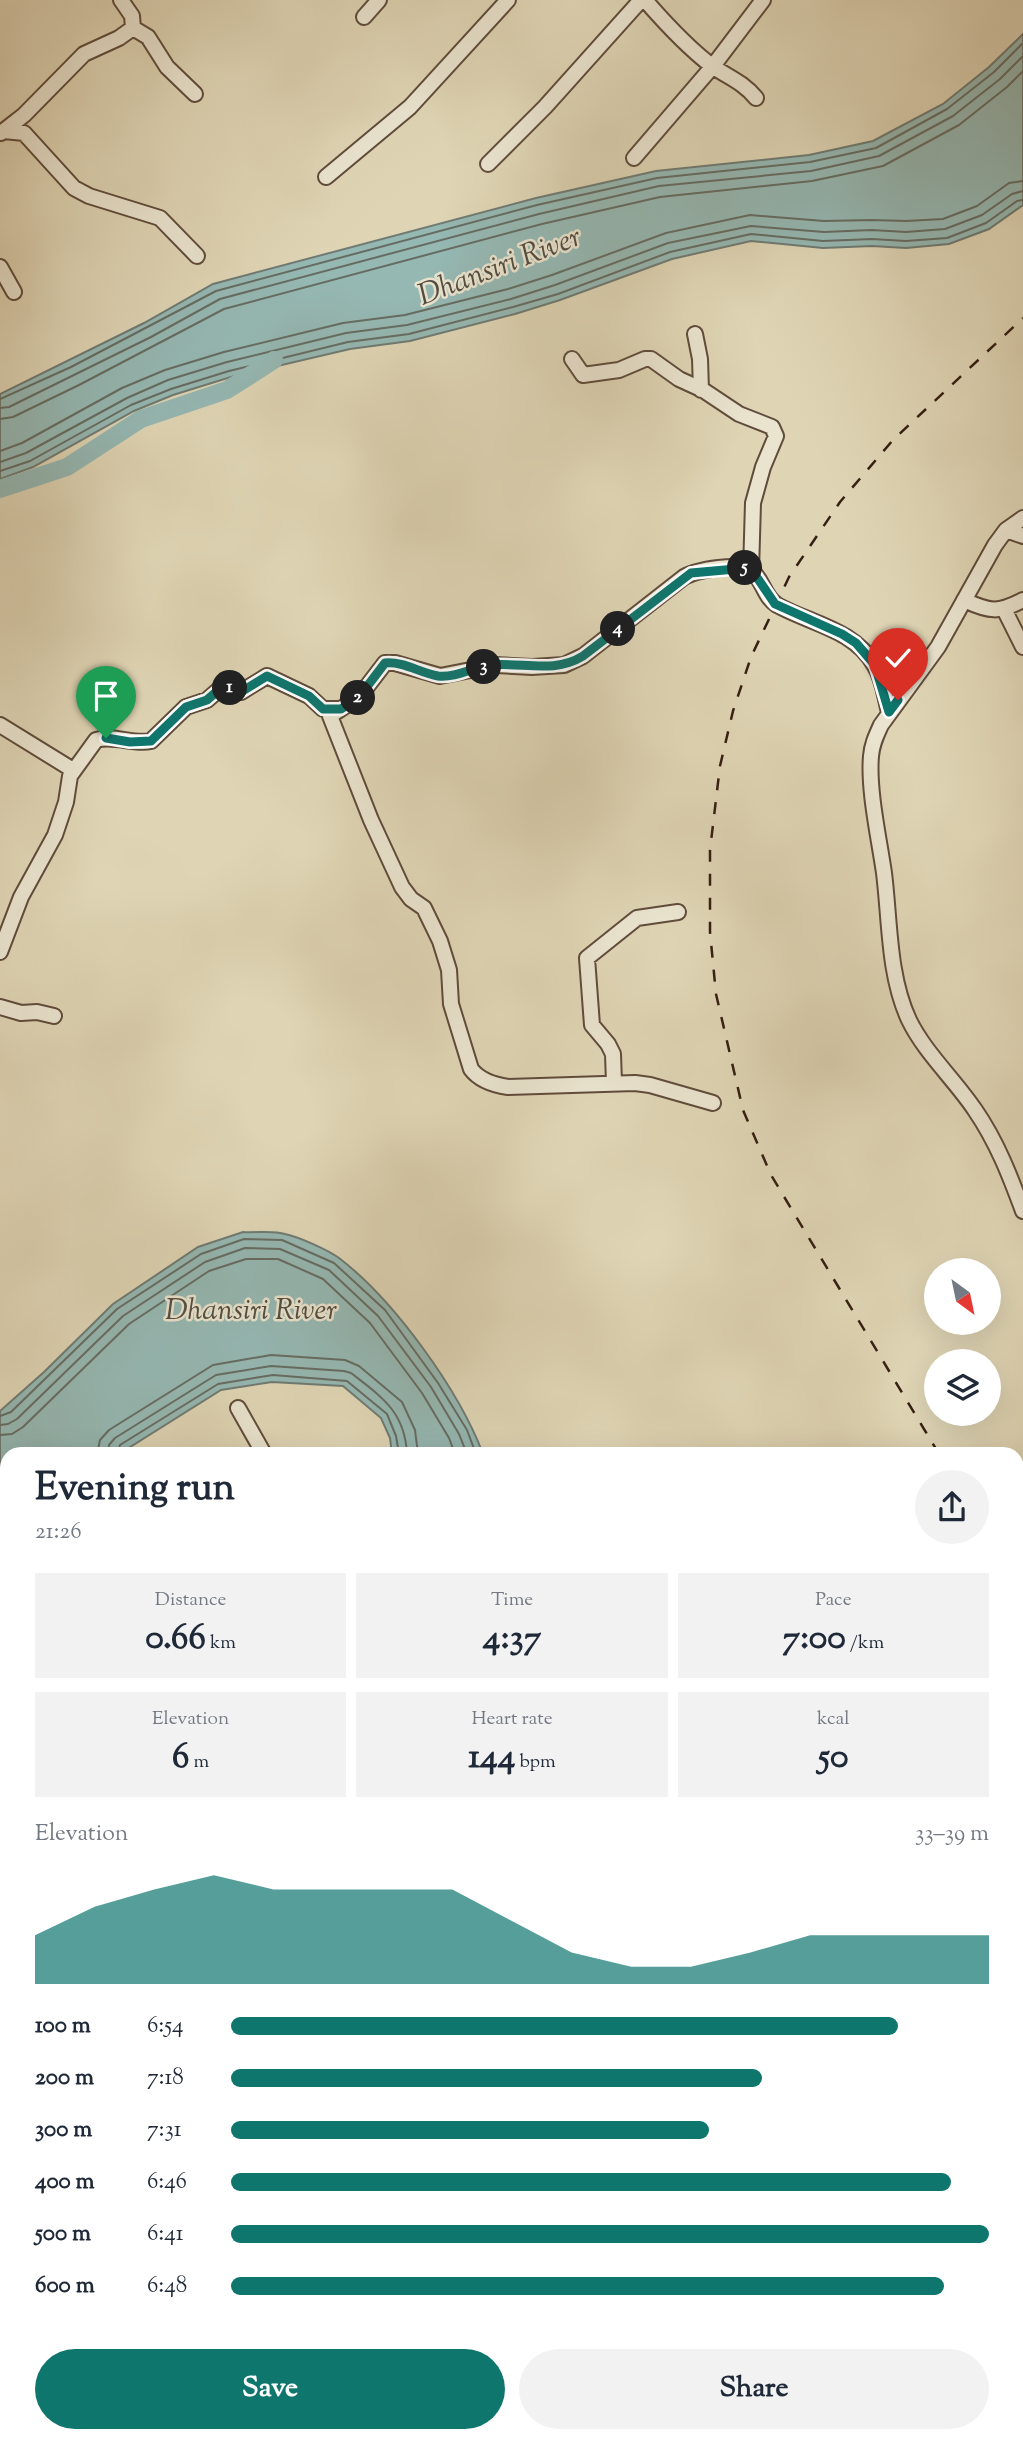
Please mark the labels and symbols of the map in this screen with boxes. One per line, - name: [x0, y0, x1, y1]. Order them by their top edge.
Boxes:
- water label: Dhansiri River: [412, 216, 588, 318]
- pin: 5: [728, 550, 762, 586]
- pin: 4: [600, 612, 636, 646]
- pin: [868, 628, 928, 700]
- pin: 3: [466, 650, 502, 684]
- pin: [76, 666, 136, 738]
- pin: 1: [212, 670, 247, 706]
- pin: 2: [340, 680, 376, 716]
- north arrow: [924, 1258, 1001, 1335]
- water label: Dhansiri River: [165, 1290, 337, 1333]

